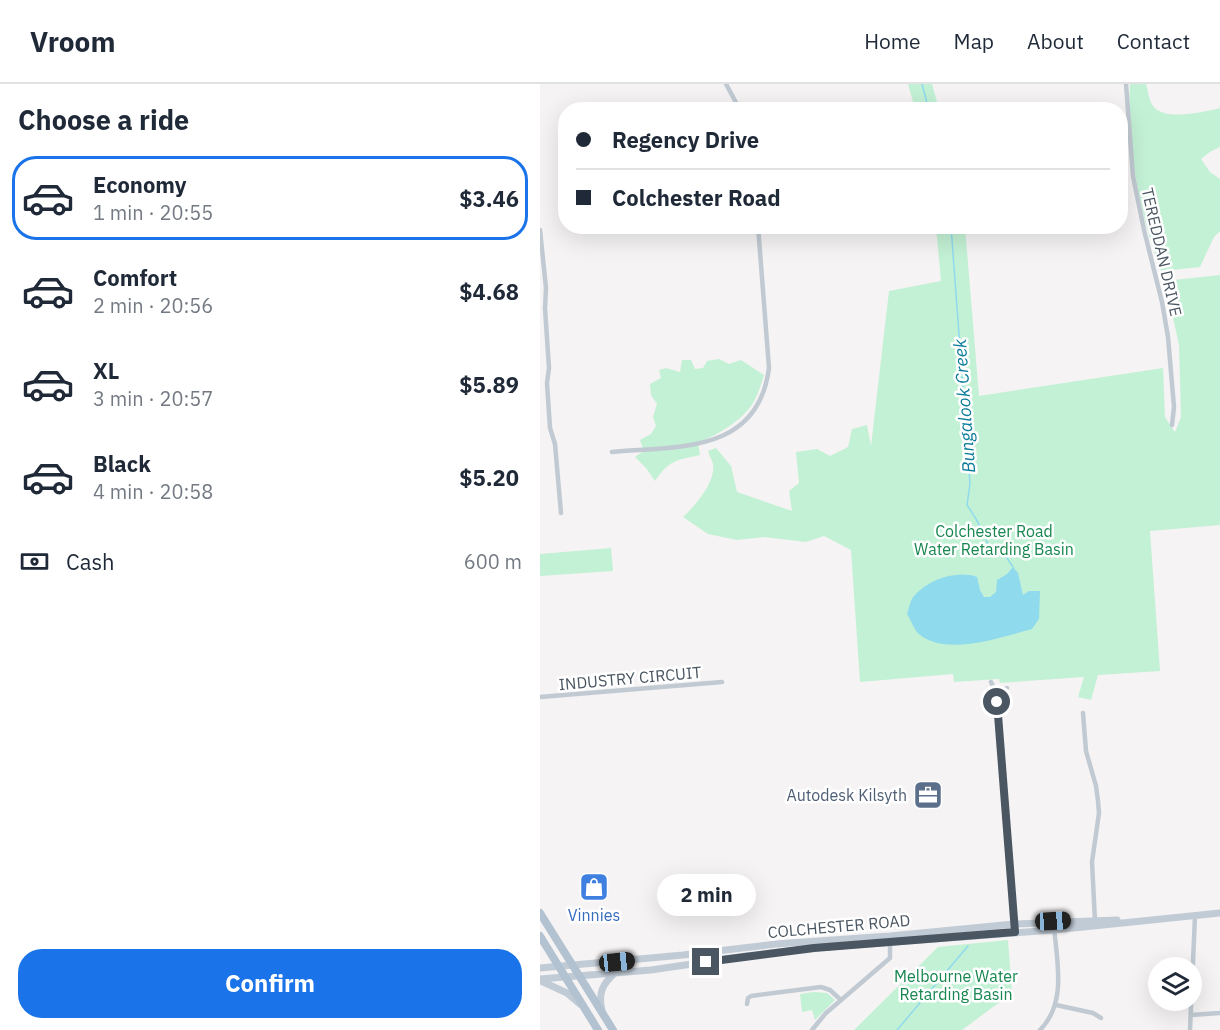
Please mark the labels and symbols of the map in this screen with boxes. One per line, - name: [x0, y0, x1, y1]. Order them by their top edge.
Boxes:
- street label: TEREDDAN DRIVE: [1138, 186, 1186, 318]
- water label: Bungalook Creek: [948, 338, 980, 474]
- park label: Colchester Road Water Retarding Basin: [914, 521, 1074, 559]
- street label: INDUSTRY CIRCUIT: [558, 662, 702, 694]
- route start: [983, 688, 1010, 715]
- office icon: Autodesk Kilsyth: [912, 779, 944, 811]
- place label: Autodesk Kilsyth: [786, 785, 907, 805]
- shop icon: Vinnies: [578, 871, 610, 903]
- callout: 2 min: [656, 875, 756, 917]
- place label: Vinnies: [568, 905, 620, 925]
- street label: COLCHESTER ROAD: [767, 910, 911, 942]
- car: [1035, 911, 1071, 931]
- route end: [692, 948, 719, 975]
- car: [598, 951, 636, 973]
- park label: Melbourne Water Retarding Basin: [894, 966, 1018, 1004]

